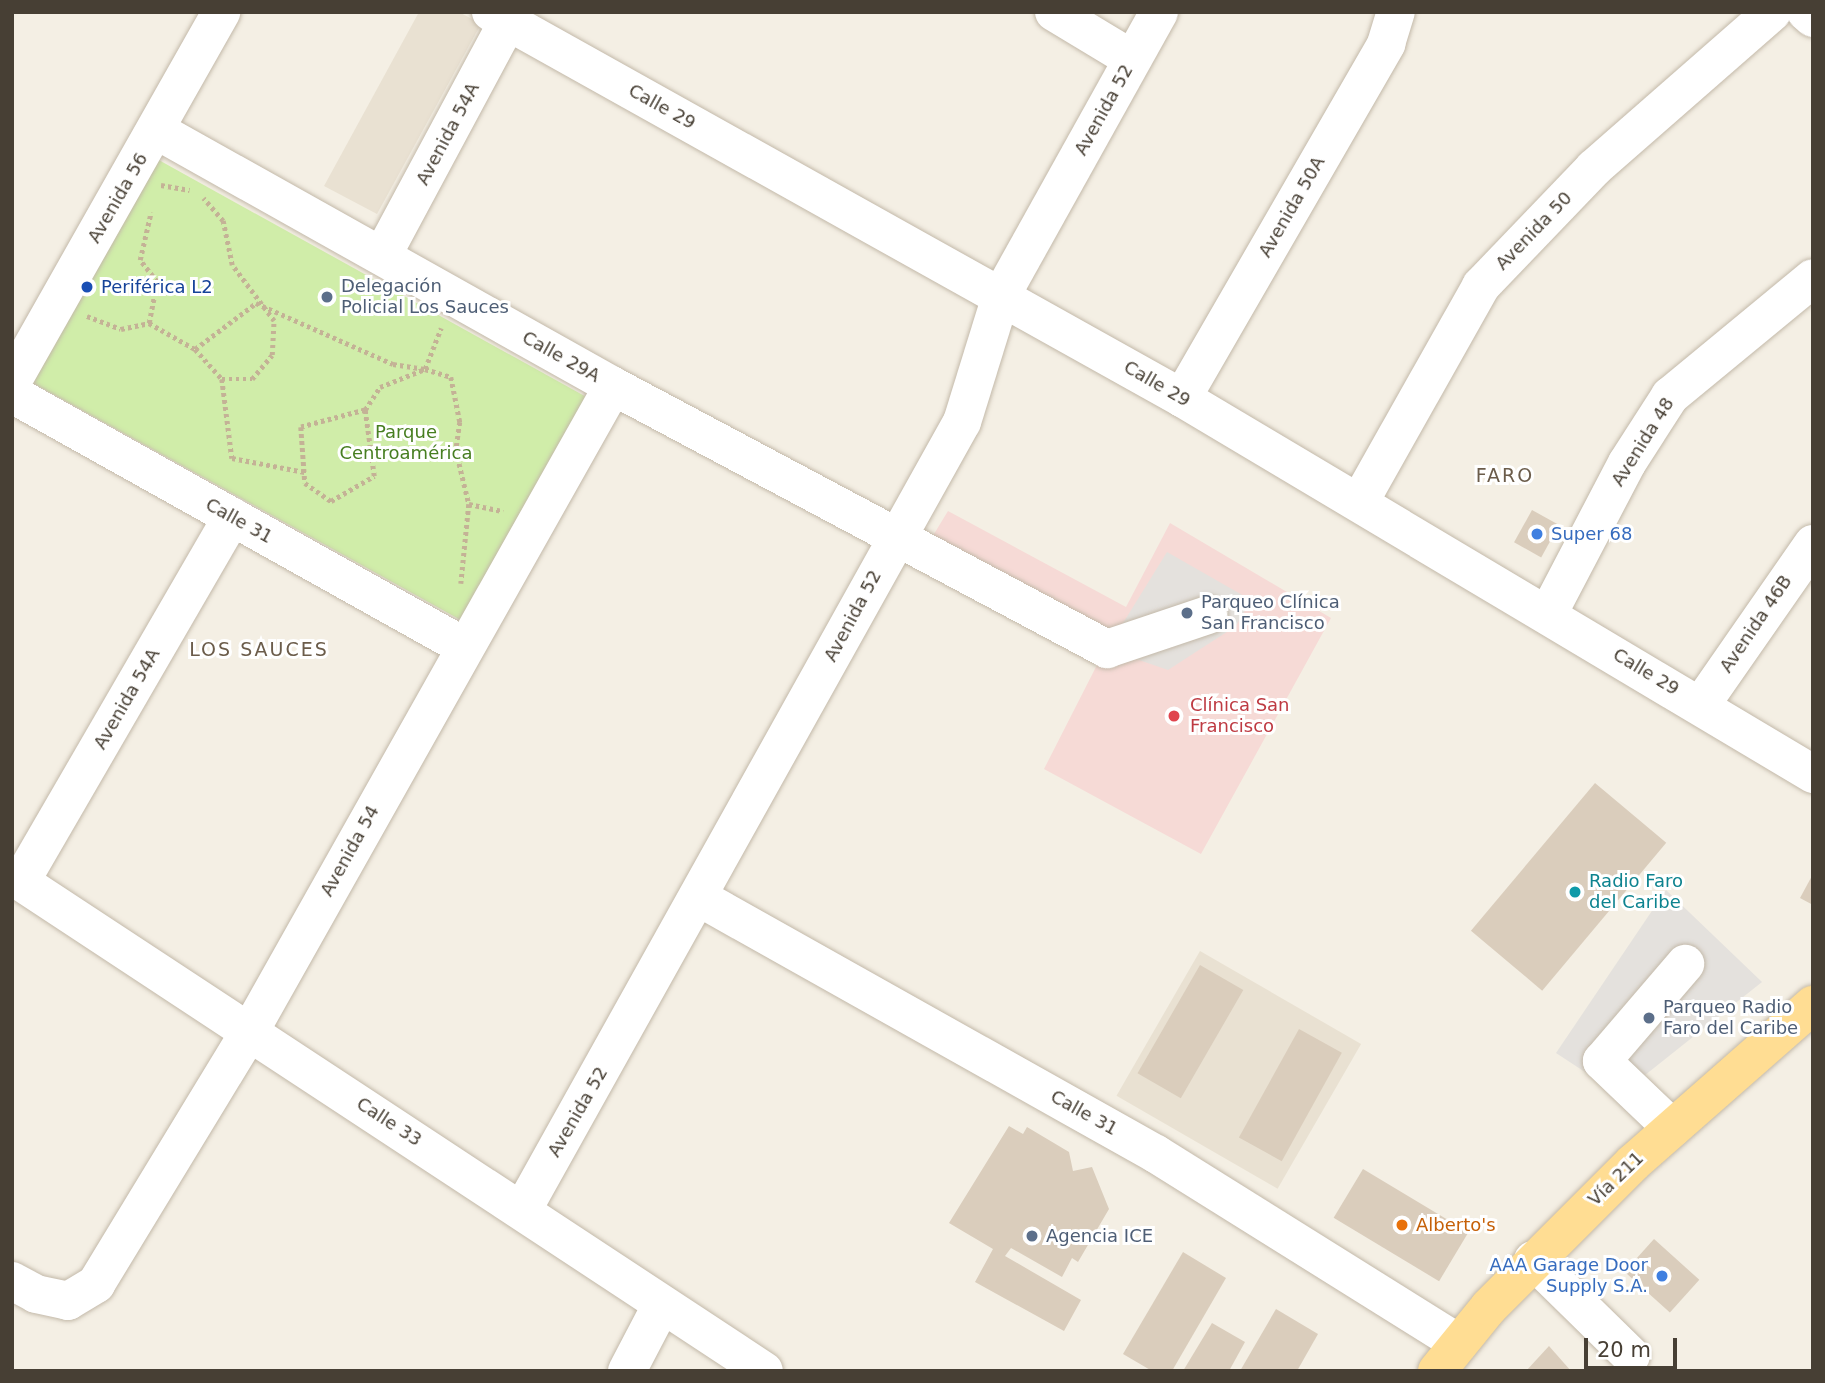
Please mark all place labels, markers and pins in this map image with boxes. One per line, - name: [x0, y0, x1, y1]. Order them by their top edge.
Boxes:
- place label: Periférica L2: [101, 276, 213, 298]
- place label: Delegación Policial Los Sauces: [341, 276, 509, 318]
- marker: Periférica L2: [79, 279, 95, 295]
- marker: Delegación Policial Los Sauces: [319, 289, 335, 305]
- place label: Super 68: [1551, 523, 1632, 545]
- marker: Super 68: [1529, 526, 1545, 542]
- place label: Parqueo Clínica San Francisco: [1201, 592, 1340, 634]
- marker: Parqueo Clínica San Francisco: [1179, 605, 1195, 621]
- place label: Clínica San Francisco: [1190, 695, 1289, 738]
- marker: Clínica San Francisco: [1164, 706, 1184, 726]
- place label: Radio Faro del Caribe: [1589, 871, 1683, 914]
- marker: Radio Faro del Caribe: [1567, 884, 1583, 900]
- place label: Parqueo Radio Faro del Caribe: [1663, 997, 1798, 1040]
- marker: Parqueo Radio Faro del Caribe: [1641, 1010, 1657, 1026]
- place label: Alberto's: [1416, 1214, 1496, 1236]
- marker: Alberto's: [1394, 1217, 1410, 1233]
- place label: Agencia ICE: [1046, 1225, 1153, 1247]
- marker: Agencia ICE: [1024, 1228, 1040, 1244]
- place label: AAA Garage Door Supply S.A.: [1489, 1255, 1648, 1298]
- marker: AAA Garage Door Supply S.A.: [1654, 1268, 1670, 1284]

